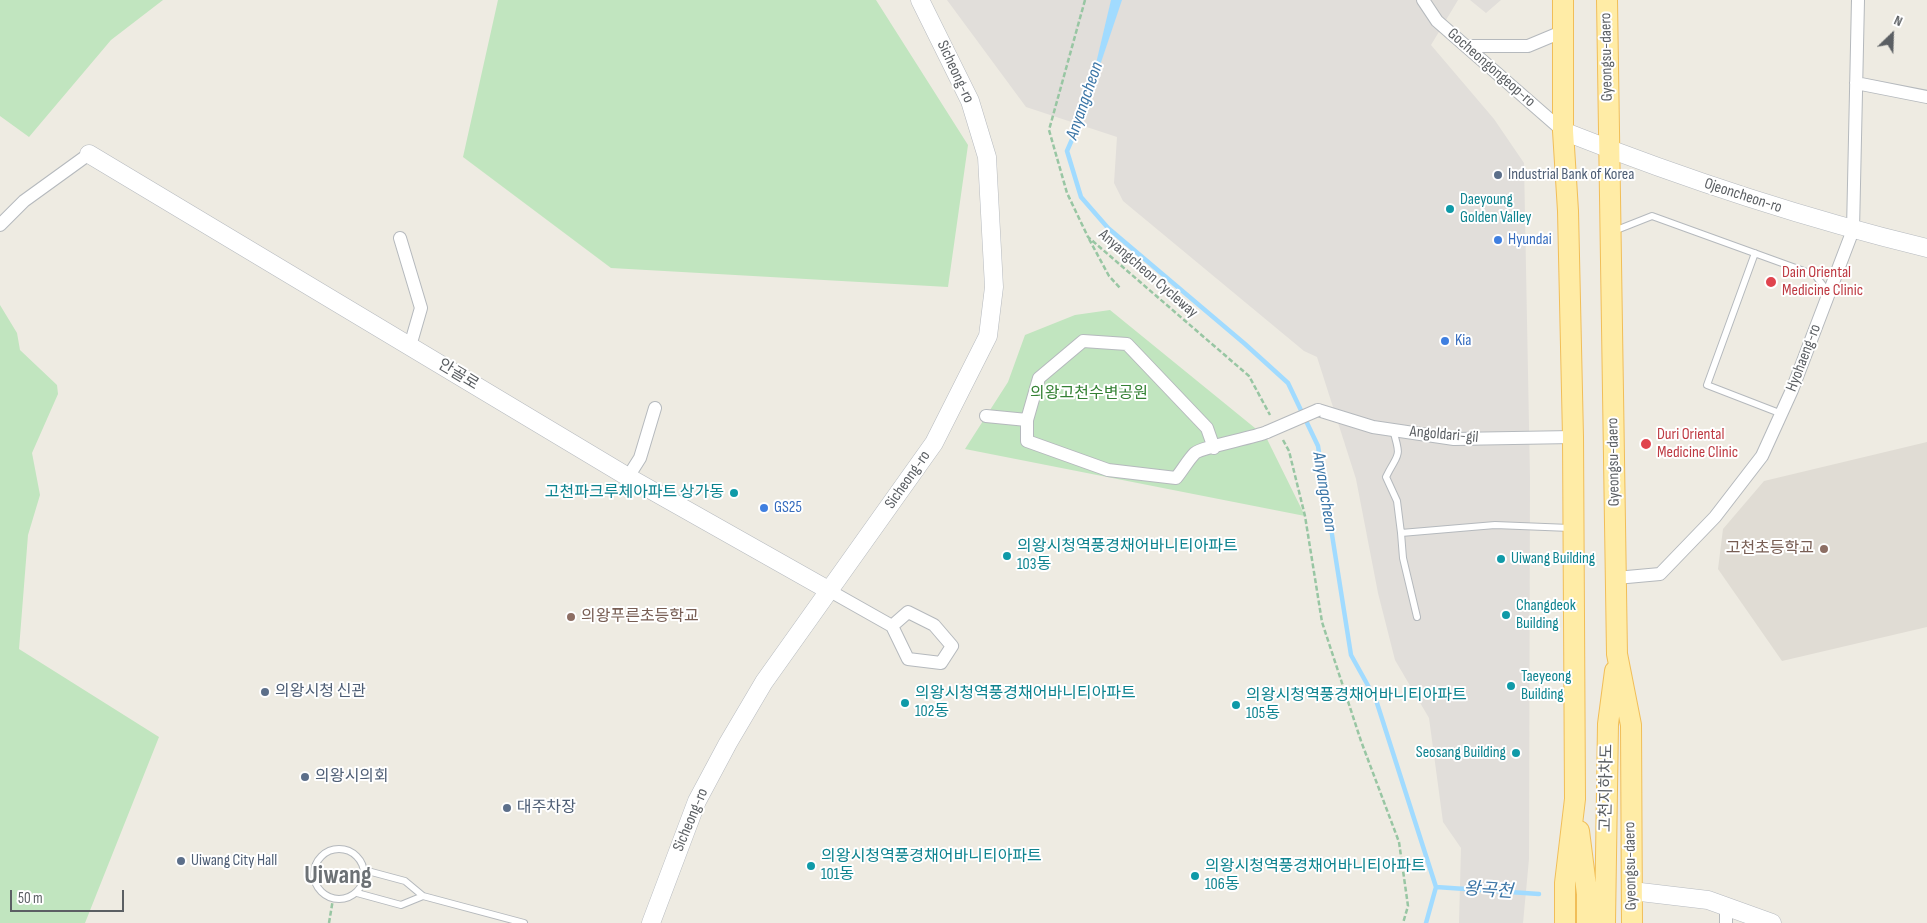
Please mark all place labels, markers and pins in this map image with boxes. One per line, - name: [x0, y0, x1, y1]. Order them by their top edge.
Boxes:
- place label: Industrial Bank of Korea: [1508, 165, 1634, 185]
- marker: Industrial Bank of Korea: [1492, 169, 1504, 181]
- place label: Daeyoung Golden Valley: [1460, 190, 1531, 228]
- marker: Daeyoung Golden Valley: [1444, 203, 1456, 215]
- place label: Hyundai: [1508, 230, 1552, 250]
- marker: Hyundai: [1492, 234, 1504, 246]
- place label: Dain Oriental Medicine Clinic: [1782, 263, 1863, 301]
- marker: Dain Oriental Medicine Clinic: [1764, 275, 1778, 289]
- place label: Kia: [1455, 331, 1471, 351]
- marker: Kia: [1439, 335, 1451, 347]
- place label: Duri Oriental Medicine Clinic: [1657, 425, 1738, 463]
- marker: Duri Oriental Medicine Clinic: [1639, 437, 1653, 451]
- place label: 고천파크루체아파트 상가동: [545, 483, 724, 503]
- marker: 고천파크루체아파트 상가동: [728, 487, 740, 499]
- place label: GS25: [774, 498, 802, 518]
- marker: GS25: [758, 502, 770, 514]
- place label: 의왕시청역풍경채어바니티아파트 103동: [1017, 537, 1238, 575]
- place label: 고천초등학교: [1726, 539, 1814, 559]
- marker: 고천초등학교: [1818, 543, 1830, 555]
- place label: Uiwang Building: [1511, 549, 1595, 569]
- marker: 의왕시청역풍경채어바니티아파트 103동: [1001, 550, 1013, 562]
- marker: Uiwang Building: [1495, 553, 1507, 565]
- place label: Changdeok Building: [1516, 596, 1576, 634]
- place label: 의왕푸른초등학교: [581, 607, 699, 627]
- marker: Changdeok Building: [1500, 609, 1512, 621]
- marker: 의왕푸른초등학교: [565, 611, 577, 623]
- place label: Taeyeong Building: [1521, 667, 1571, 705]
- marker: Taeyeong Building: [1505, 680, 1517, 692]
- place label: 의왕시청 신관: [275, 682, 366, 702]
- place label: 의왕시청역풍경채어바니티아파트 102동: [915, 684, 1136, 722]
- marker: 의왕시청 신관: [259, 686, 271, 698]
- place label: 의왕시청역풍경채어바니티아파트 105동: [1246, 686, 1467, 724]
- marker: 의왕시청역풍경채어바니티아파트 102동: [899, 697, 911, 709]
- marker: 의왕시청역풍경채어바니티아파트 105동: [1230, 699, 1242, 711]
- place label: Seosang Building: [1416, 743, 1506, 763]
- marker: Seosang Building: [1510, 747, 1522, 759]
- place label: 의왕시의회: [315, 767, 389, 787]
- marker: 의왕시의회: [299, 771, 311, 783]
- place label: 대주차장: [517, 798, 576, 818]
- marker: 대주차장: [501, 802, 513, 814]
- place label: 의왕시청역풍경채어바니티아파트 101동: [821, 847, 1042, 885]
- place label: Uiwang City Hall: [191, 851, 277, 871]
- marker: Uiwang City Hall: [175, 855, 187, 867]
- place label: 의왕시청역풍경채어바니티아파트 106동: [1205, 857, 1426, 895]
- marker: 의왕시청역풍경채어바니티아파트 101동: [805, 860, 817, 872]
- marker: 의왕시청역풍경채어바니티아파트 106동: [1189, 870, 1201, 882]

